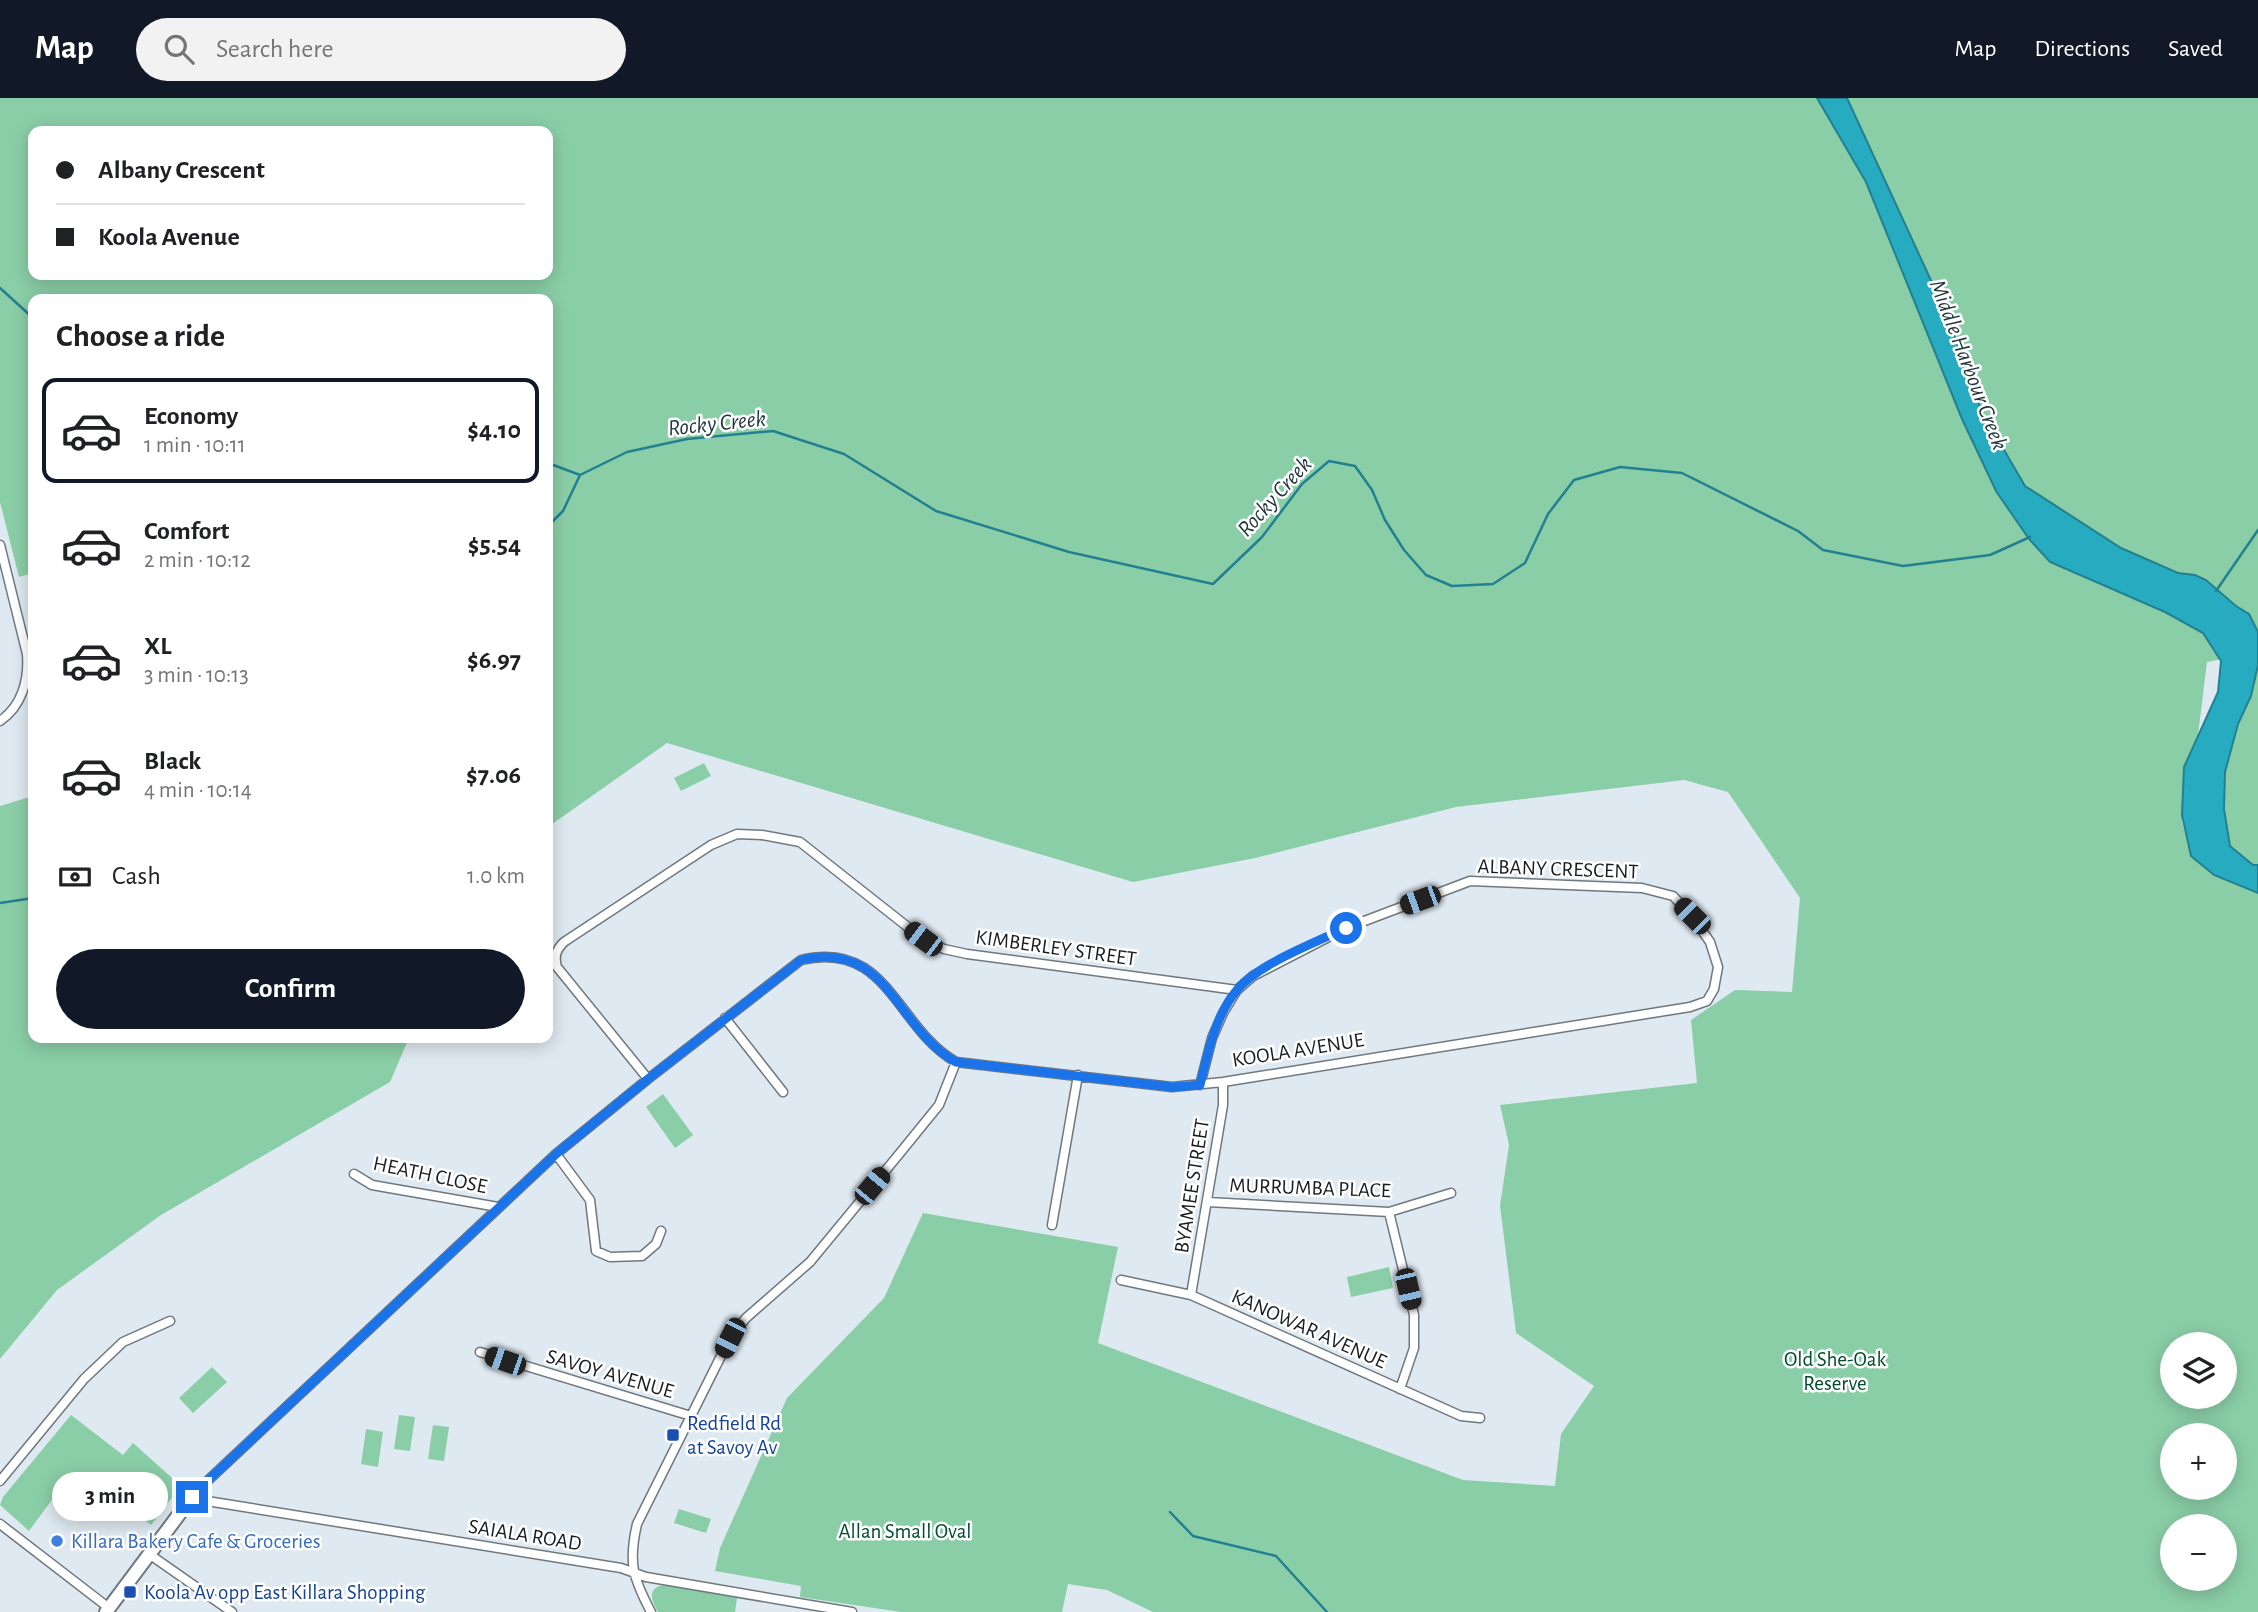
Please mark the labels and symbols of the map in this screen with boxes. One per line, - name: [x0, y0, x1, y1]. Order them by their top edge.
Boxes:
- water label: Middle Harbour Creek: [1925, 277, 2011, 454]
- water label: Rocky Creek: [667, 407, 768, 441]
- water label: Rocky Creek: [1234, 452, 1317, 541]
- street label: ALBANY CRESCENT: [1477, 856, 1639, 882]
- car: [1397, 883, 1444, 917]
- car: [1670, 894, 1715, 938]
- route start: [1330, 912, 1362, 944]
- car: [900, 918, 947, 960]
- street label: KIMBERLEY STREET: [974, 926, 1138, 970]
- street label: KOOLA AVENUE: [1231, 1029, 1365, 1071]
- street label: BYAMEE STREET: [1171, 1117, 1213, 1255]
- street label: HEATH CLOSE: [371, 1153, 489, 1197]
- car: [851, 1163, 894, 1209]
- street label: MURRUMBA PLACE: [1229, 1175, 1391, 1201]
- car: [1394, 1266, 1423, 1312]
- street label: KANOWAR AVENUE: [1228, 1285, 1390, 1373]
- car: [712, 1315, 749, 1361]
- car: [482, 1344, 529, 1378]
- street label: SAVOY AVENUE: [544, 1346, 676, 1402]
- park label: Old She-Oak Reserve: [1784, 1349, 1887, 1394]
- place label: Redfield Rd at Savoy Av: [687, 1413, 781, 1458]
- marker: Redfield Rd at Savoy Av: [665, 1427, 681, 1443]
- callout: 3 min: [52, 1472, 168, 1522]
- route end: [176, 1481, 208, 1513]
- street label: SAIALA ROAD: [467, 1516, 583, 1554]
- park label: Allan Small Oval: [838, 1521, 972, 1542]
- place label: Killara Bakery Cafe & Groceries: [71, 1531, 320, 1552]
- marker: Killara Bakery Cafe & Groceries: [49, 1533, 65, 1549]
- place label: Koola Av opp East Killara Shopping: [144, 1582, 426, 1603]
- marker: Koola Av opp East Killara Shopping: [122, 1584, 138, 1600]

